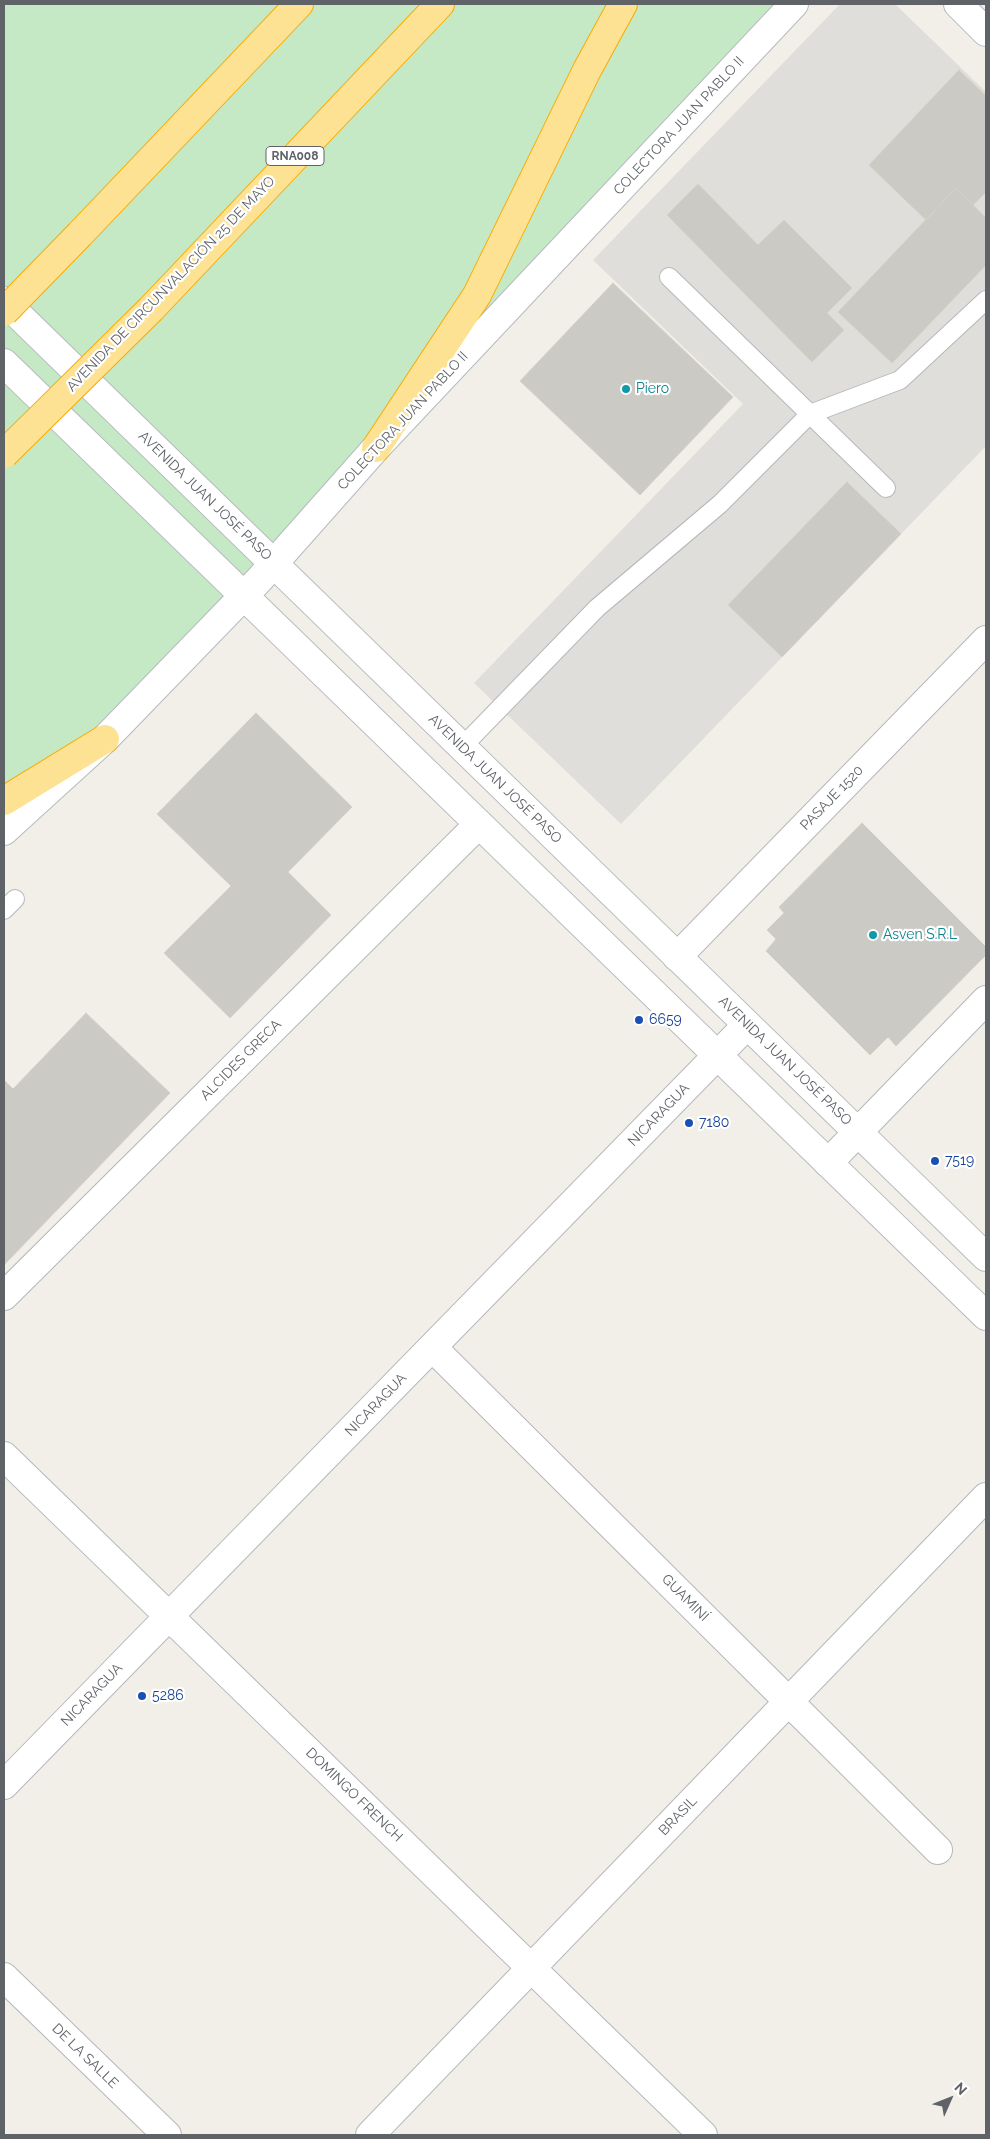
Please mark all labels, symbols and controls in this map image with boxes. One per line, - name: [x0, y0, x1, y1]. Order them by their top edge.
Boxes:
- street label: COLECTORA JUAN PABLO II: [610, 53, 748, 199]
- road number: RNA008: [266, 146, 324, 166]
- street label: AVENIDA DE CIRCUNVALACIÓN 25 DE MAYO: [63, 173, 279, 395]
- street label: COLECTORA JUAN PABLO II: [334, 348, 472, 494]
- place label: Piero: [636, 381, 669, 397]
- marker: Piero: [620, 383, 632, 395]
- street label: AVENIDA JUAN JOSÉ PASO: [135, 428, 275, 564]
- street label: AVENIDA JUAN JOSÉ PASO: [425, 711, 565, 847]
- street label: PASAJE 1520: [797, 762, 867, 834]
- place label: Asven S.R.L: [883, 927, 957, 943]
- marker: Asven S.R.L: [867, 929, 879, 941]
- street label: AVENIDA JUAN JOSÉ PASO: [715, 993, 855, 1129]
- place label: 6659: [649, 1012, 682, 1028]
- marker: 6659: [633, 1014, 645, 1026]
- street label: ALCIDES GRECA: [197, 1016, 285, 1104]
- street label: NICARAGUA: [625, 1080, 693, 1150]
- place label: 7180: [699, 1115, 729, 1131]
- marker: 7180: [683, 1117, 695, 1129]
- place label: 7519: [945, 1153, 974, 1169]
- marker: 7519: [929, 1155, 941, 1167]
- street label: NICARAGUA: [342, 1370, 410, 1440]
- street label: GUAMINÍ: [658, 1571, 712, 1625]
- street label: NICARAGUA: [58, 1660, 126, 1730]
- place label: 5286: [152, 1688, 184, 1704]
- marker: 5286: [136, 1690, 148, 1702]
- street label: DOMINGO FRENCH: [302, 1745, 406, 1845]
- street label: BRASIL: [655, 1793, 701, 1839]
- street label: DE LA SALLE: [48, 2020, 122, 2092]
- north arrow: [925, 2074, 975, 2124]
- text: N: [951, 2079, 970, 2098]

